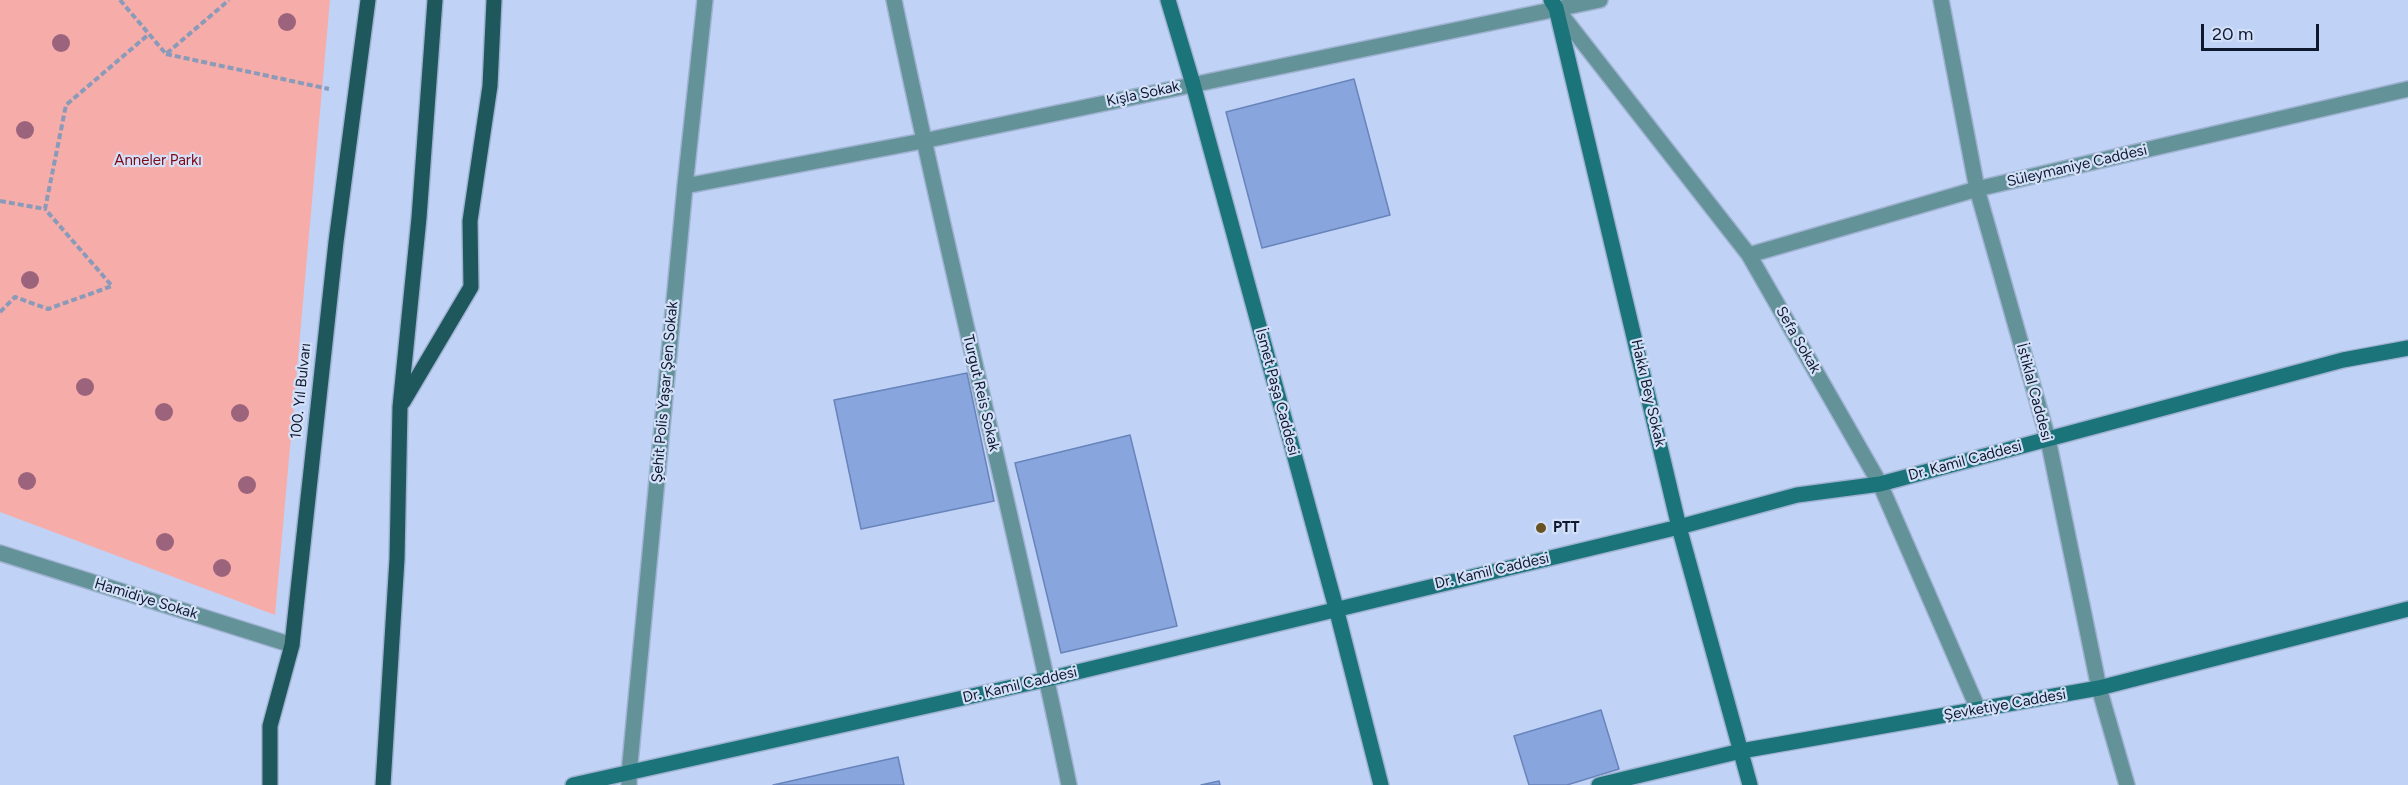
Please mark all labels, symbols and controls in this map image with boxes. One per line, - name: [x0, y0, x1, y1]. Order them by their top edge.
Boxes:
- scale bar: [2204, 12, 2322, 50]
- text: 20 m: [2212, 23, 2253, 45]
- street label: Kışla Sokak: [1105, 77, 1181, 111]
- street label: Süleymaniye Caddesi: [2005, 141, 2149, 191]
- park label: Anneler Parkı: [114, 152, 202, 170]
- street label: Şehit Polis Yaşar Şen Sokak: [648, 301, 682, 483]
- street label: Sefa Sokak: [1772, 303, 1824, 377]
- street label: İsmet Paşa Caddesi: [1251, 327, 1303, 457]
- street label: Turgut Reis Sokak: [959, 333, 1003, 453]
- street label: Hakkı Bey Sokak: [1627, 338, 1669, 448]
- street label: İstiklal Caddesi: [2012, 341, 2056, 443]
- street label: 100. Yıl Bulvarı: [287, 342, 315, 440]
- street label: Dr. Kamil Caddesi: [1906, 437, 2024, 485]
- place label: PTT: [1553, 519, 1580, 537]
- marker: PTT: [1534, 521, 1548, 535]
- street label: Dr. Kamil Caddesi: [1433, 549, 1551, 593]
- street label: Hamidiye Sokak: [92, 575, 200, 623]
- street label: Dr. Kamil Caddesi: [961, 663, 1079, 707]
- street label: Şevketiye Caddesi: [1942, 685, 2068, 725]

